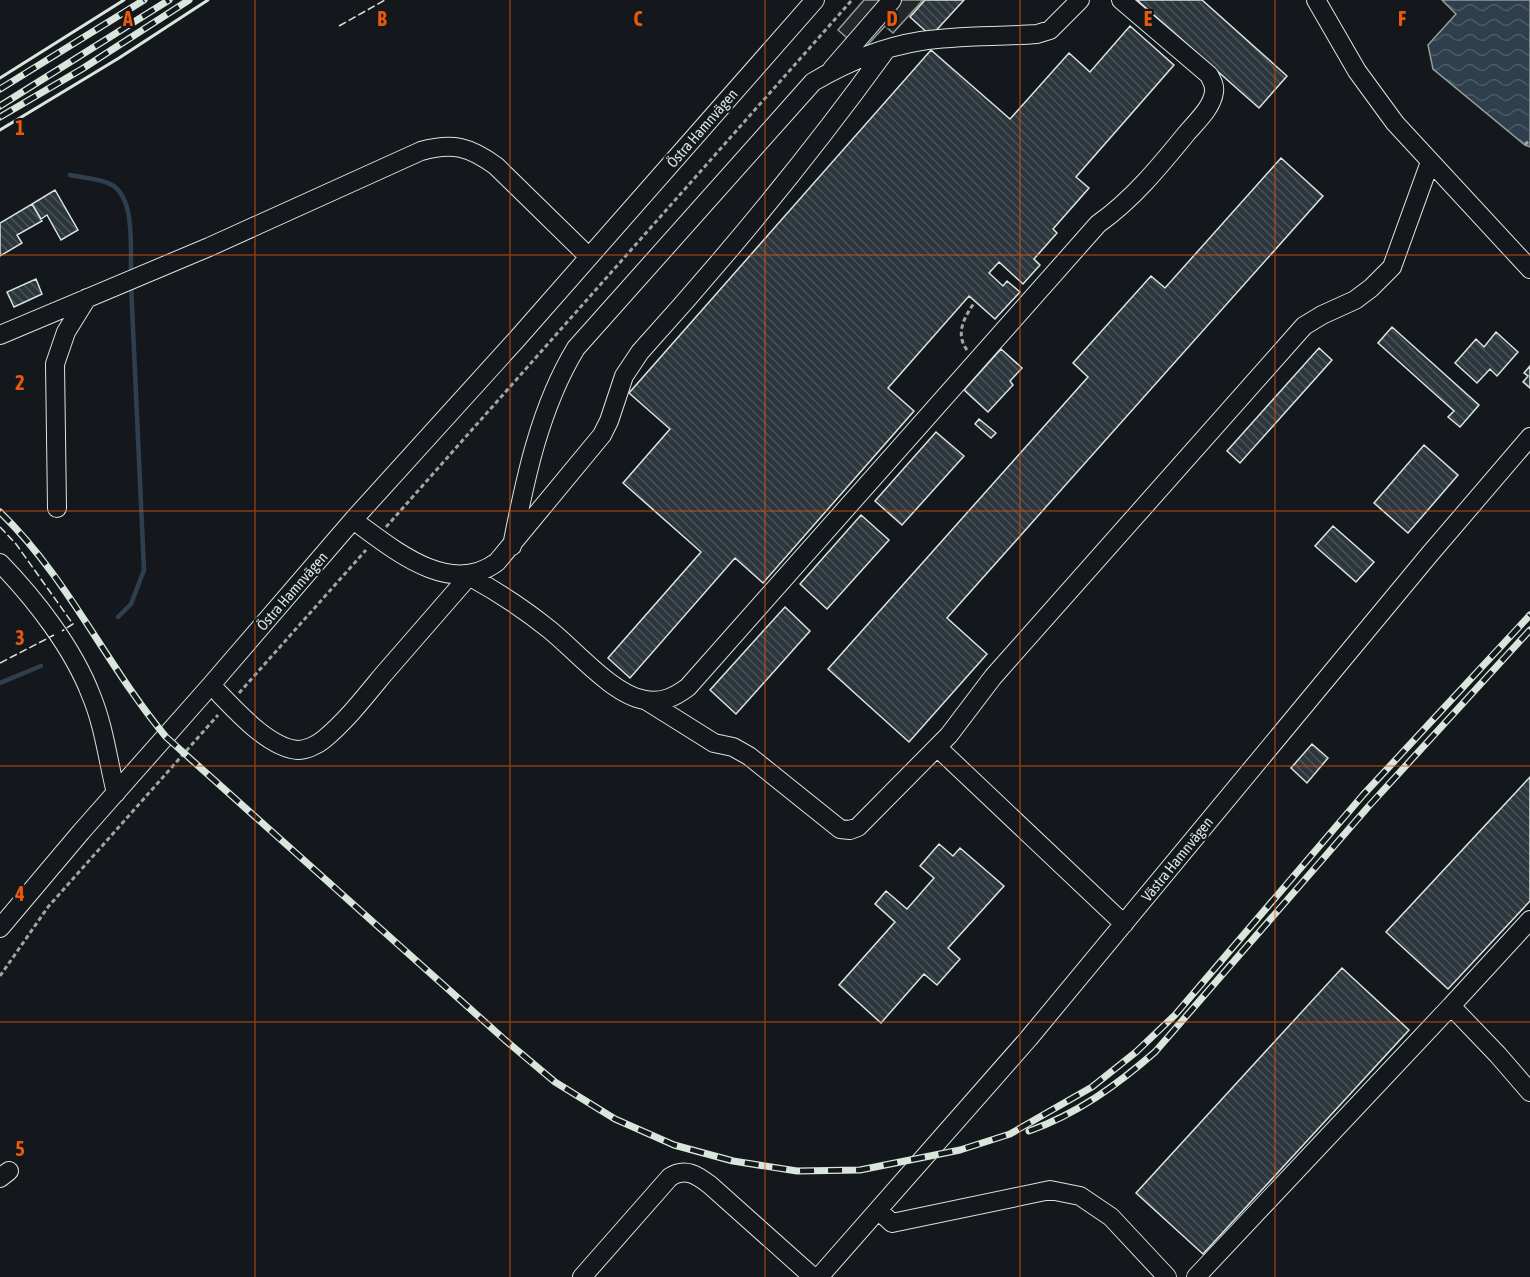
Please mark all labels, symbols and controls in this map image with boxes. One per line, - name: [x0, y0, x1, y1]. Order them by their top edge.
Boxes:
- text: A: [122, 7, 133, 30]
- text: B: [377, 7, 387, 30]
- text: C: [634, 7, 643, 30]
- text: D: [886, 7, 898, 30]
- text: E: [1144, 7, 1153, 30]
- text: F: [1398, 7, 1406, 30]
- street label: Östra Hamnvägen: [663, 85, 741, 171]
- text: 1: [15, 116, 25, 139]
- text: 2: [15, 371, 25, 394]
- street label: Östra Hamnvägen: [253, 548, 331, 634]
- text: 3: [15, 626, 25, 649]
- street label: Västra Hamnvägen: [1138, 813, 1216, 905]
- text: 4: [14, 882, 25, 905]
- text: 5: [15, 1137, 25, 1160]

